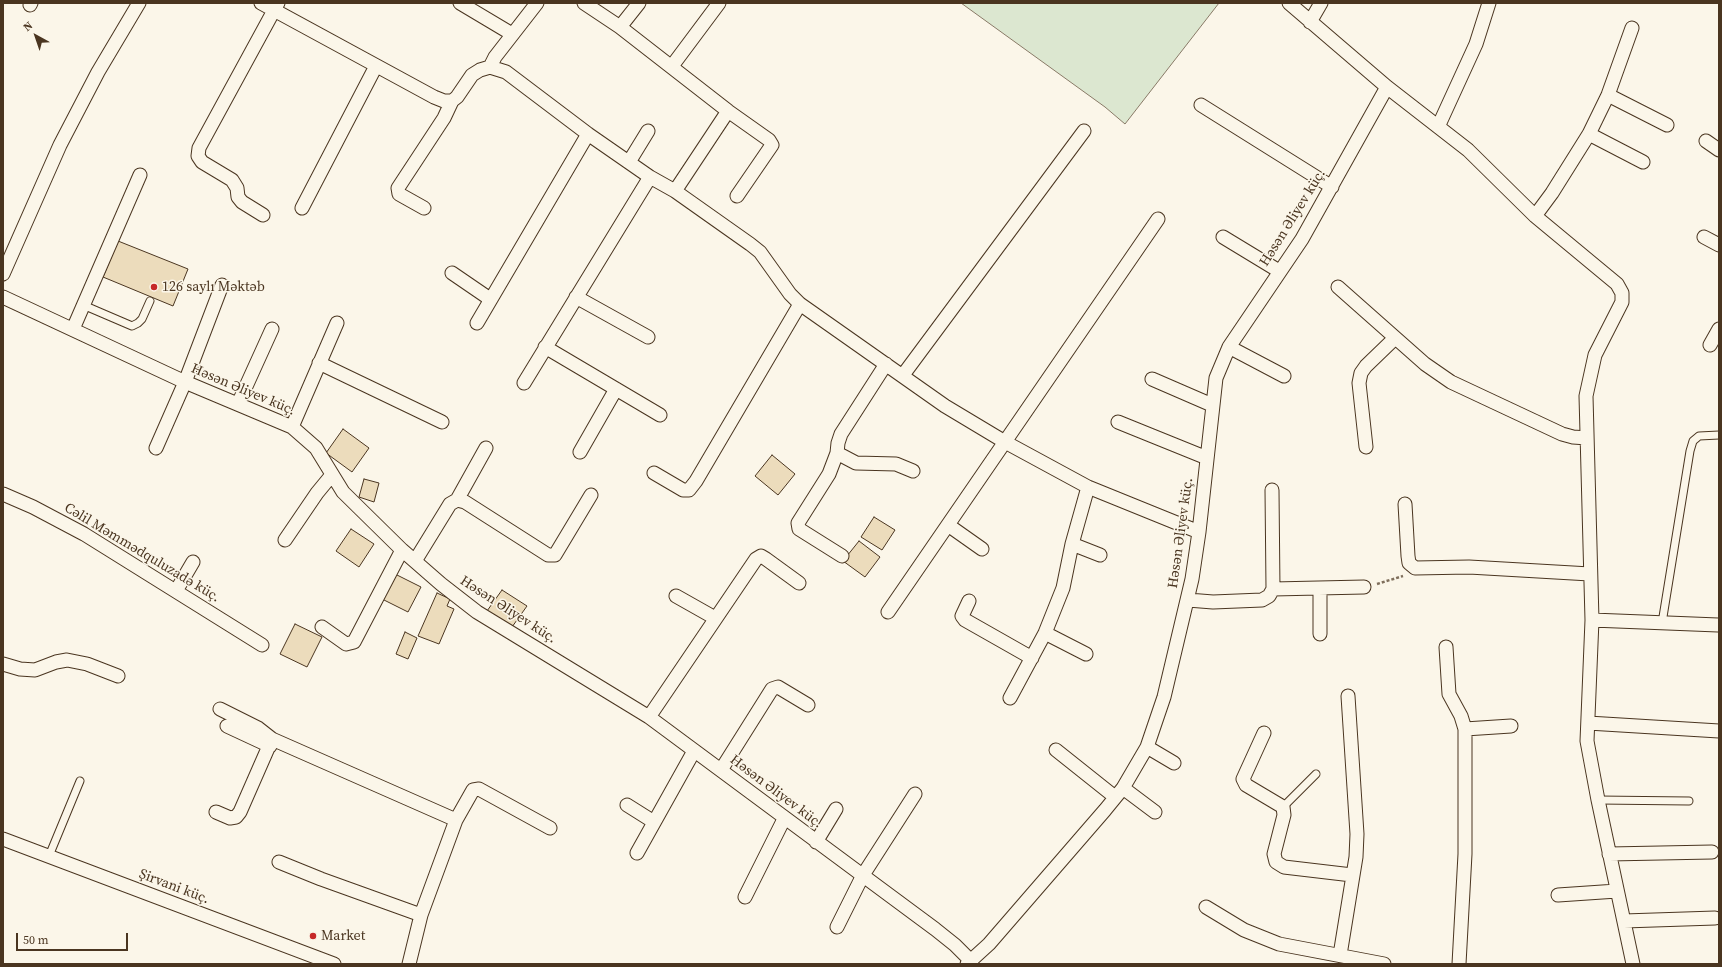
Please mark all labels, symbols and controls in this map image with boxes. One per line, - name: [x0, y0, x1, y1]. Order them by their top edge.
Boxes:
- north arrow: [16, 16, 56, 56]
- text: N: [20, 18, 36, 35]
- street label: Həsən Əliyev küç.: [1256, 166, 1330, 270]
- place label: 126 saylı Məktəb: [162, 279, 265, 295]
- marker: 126 saylı Məktəb: [149, 282, 159, 292]
- street label: Həsən Əliyev küç.: [188, 361, 298, 419]
- street label: Həsən Əliyev küç.: [1165, 477, 1197, 589]
- street label: Cəlil Məmmədquluzadə küç.: [61, 500, 223, 606]
- street label: Həsən Əliyev küç.: [457, 573, 559, 647]
- street label: Həsən Əliyev küç.: [726, 752, 826, 832]
- street label: Şirvani küç.: [136, 866, 212, 908]
- scale bar: [18, 925, 130, 951]
- place label: Market: [321, 928, 365, 944]
- marker: Market: [308, 931, 318, 941]
- text: 50 m: [23, 932, 49, 948]

